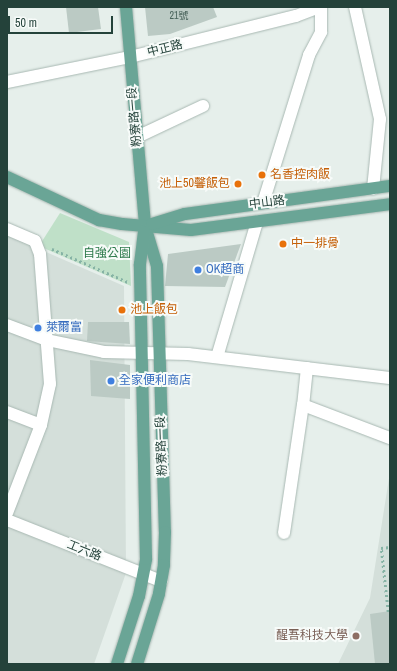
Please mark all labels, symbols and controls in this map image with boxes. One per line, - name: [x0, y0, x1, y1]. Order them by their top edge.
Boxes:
- scale bar: [10, 8, 115, 34]
- house number: 21號: [169, 10, 189, 22]
- text: 50 m: [15, 15, 37, 31]
- street label: 中正路: [146, 38, 184, 60]
- street label: 粉寮路一段: [125, 86, 145, 148]
- place label: 名香控肉飯: [270, 168, 330, 182]
- marker: 名香控肉飯: [257, 170, 267, 180]
- place label: 池上50馨飯包: [159, 177, 230, 191]
- marker: 池上50馨飯包: [233, 179, 243, 189]
- street label: 中山路: [248, 194, 286, 212]
- place label: 中一排骨: [291, 237, 339, 251]
- marker: 中一排骨: [278, 239, 288, 249]
- park label: 自強公園: [83, 247, 131, 261]
- place label: OK超商: [206, 263, 244, 277]
- marker: OK超商: [193, 265, 203, 275]
- place label: 池上飯包: [130, 303, 178, 317]
- marker: 池上飯包: [117, 305, 127, 315]
- place label: 萊爾富: [46, 321, 82, 335]
- marker: 萊爾富: [33, 323, 43, 333]
- place label: 全家便利商店: [119, 374, 191, 388]
- marker: 全家便利商店: [106, 376, 116, 386]
- street label: 粉寮路一段: [154, 416, 170, 476]
- street label: 工六路: [65, 538, 103, 564]
- place label: 醒吾科技大學: [276, 629, 348, 643]
- marker: 醒吾科技大學: [351, 631, 361, 641]

